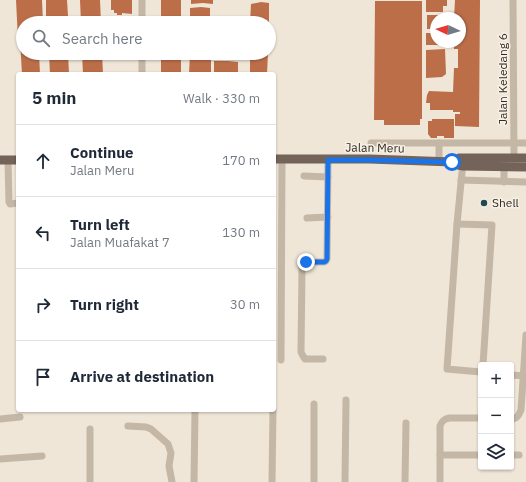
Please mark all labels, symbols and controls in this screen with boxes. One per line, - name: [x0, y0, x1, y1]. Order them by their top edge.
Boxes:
- north arrow: [430, 12, 466, 48]
- search box: [16, 16, 276, 60]
- icon: search: [30, 27, 52, 49]
- text: Search here: [62, 29, 142, 48]
- street label: Jalan Keledang 6: [495, 33, 510, 125]
- text: 5 min: [32, 87, 76, 109]
- text: Walk · 330 m: [183, 90, 260, 107]
- street label: Jalan Meru: [345, 139, 405, 156]
- text: Continue: [70, 143, 134, 162]
- icon: ahead: [32, 150, 54, 172]
- text: 170 m: [222, 152, 260, 169]
- route start: [443, 153, 461, 171]
- text: Jalan Meru: [70, 162, 134, 179]
- place label: Shell: [492, 195, 519, 210]
- marker: Shell: [479, 198, 489, 208]
- text: Turn left: [70, 215, 130, 234]
- icon: left: [32, 222, 54, 244]
- text: 130 m: [222, 224, 260, 241]
- text: Jalan Muafakat 7: [70, 234, 170, 251]
- route end: [297, 253, 315, 271]
- icon: right: [32, 294, 54, 316]
- text: Turn right: [70, 295, 139, 314]
- text: 30 m: [230, 296, 260, 313]
- map controls: [478, 362, 514, 470]
- button: +: [478, 362, 514, 398]
- icon: arrive: [32, 366, 54, 388]
- text: Arrive at destination: [70, 367, 214, 386]
- button: −: [478, 398, 514, 434]
- button: layers: [478, 434, 514, 470]

